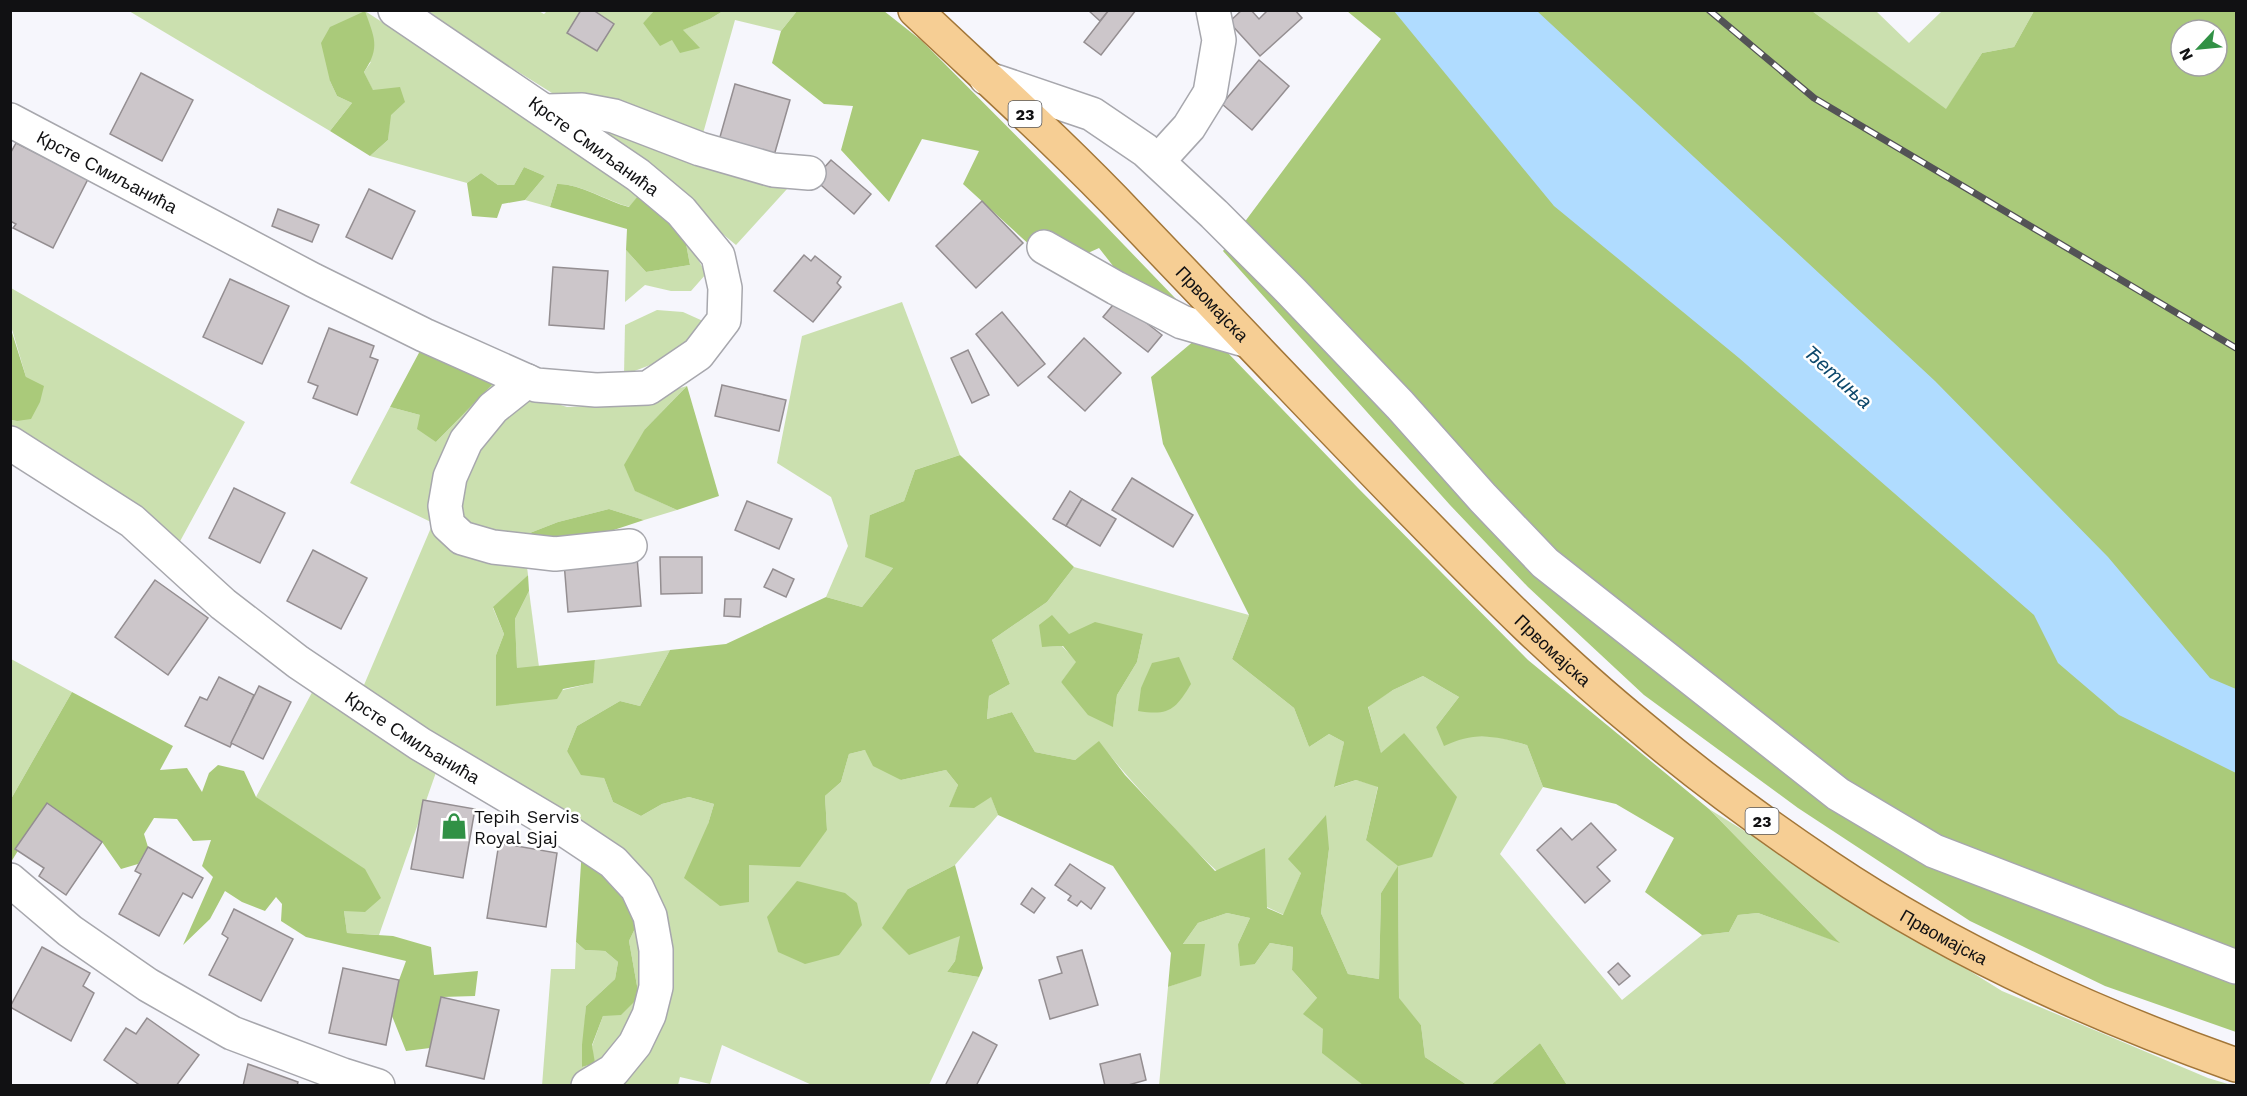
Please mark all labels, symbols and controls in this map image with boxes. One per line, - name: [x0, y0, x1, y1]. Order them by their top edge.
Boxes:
- north arrow: [2169, 18, 2229, 78]
- text: N: [2175, 45, 2197, 64]
- street label: Крсте Смиљанића: [525, 92, 664, 201]
- road number: 23: [1008, 101, 1042, 127]
- street label: Крсте Смиљанића: [34, 126, 182, 217]
- street label: Првомајска: [1172, 261, 1254, 346]
- water label: Ђетиња: [1799, 340, 1877, 414]
- street label: Првомајска: [1511, 610, 1596, 691]
- street label: Крсте Смиљанића: [341, 686, 485, 788]
- place label: Tepih Servis Royal Sjaj: [474, 806, 580, 848]
- road number: 23: [1746, 808, 1778, 834]
- shop icon: Tepih Servis Royal Sjaj: [439, 811, 469, 841]
- street label: Првомајска: [1897, 904, 1992, 969]

